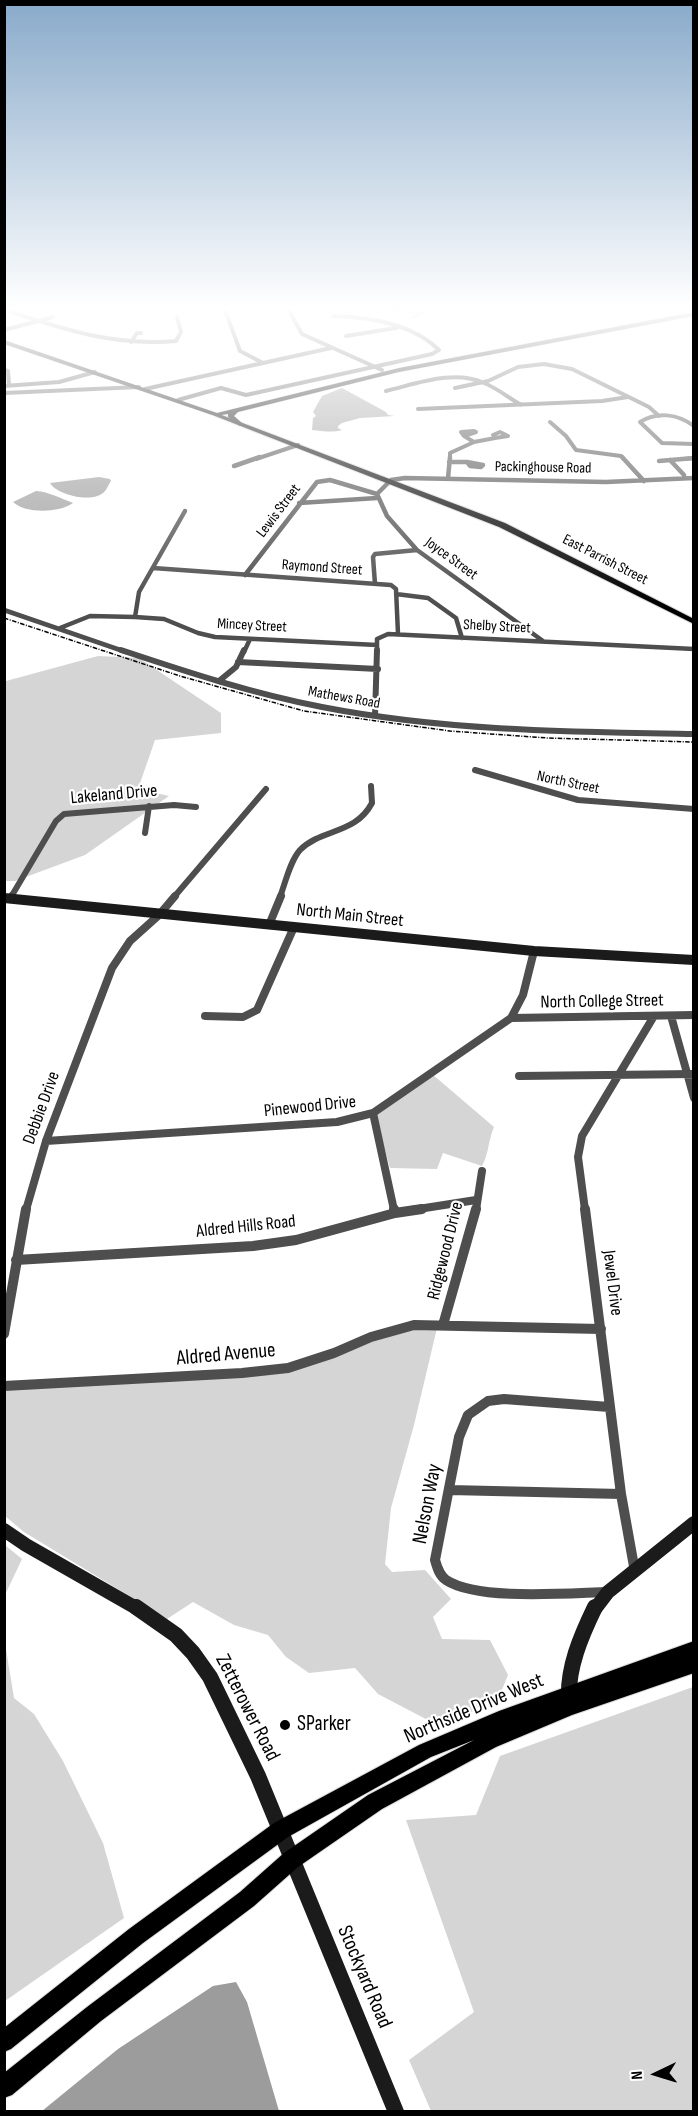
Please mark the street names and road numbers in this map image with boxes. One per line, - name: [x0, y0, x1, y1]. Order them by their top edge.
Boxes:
- street label: Packinghouse Road: [495, 458, 591, 478]
- street label: Lewis Street: [253, 481, 305, 541]
- street label: East Parrish Street: [559, 531, 651, 589]
- street label: Joyce Street: [421, 534, 481, 584]
- street label: Raymond Street: [281, 556, 363, 580]
- street label: Mincey Street: [217, 615, 287, 637]
- street label: Shelby Street: [463, 616, 531, 638]
- street label: Mathews Road: [307, 683, 381, 713]
- street label: North Street: [535, 768, 601, 798]
- street label: Lakeland Drive: [70, 780, 158, 810]
- street label: North Main Street: [295, 900, 405, 932]
- street label: North College Street: [540, 990, 664, 1014]
- street label: Debbie Drive: [19, 1069, 65, 1147]
- street label: Pinewood Drive: [263, 1091, 357, 1123]
- street label: Ridgewood Drive: [423, 1200, 469, 1302]
- street label: Aldred Hills Road: [195, 1211, 297, 1243]
- street label: Jewel Drive: [597, 1249, 627, 1317]
- street label: Aldred Avenue: [175, 1338, 277, 1372]
- street label: Nelson Way: [408, 1462, 448, 1546]
- street label: Zetterower Road: [209, 1650, 285, 1766]
- street label: Northside Drive West: [401, 1668, 547, 1750]
- street label: Stockyard Road: [331, 1922, 397, 2032]

